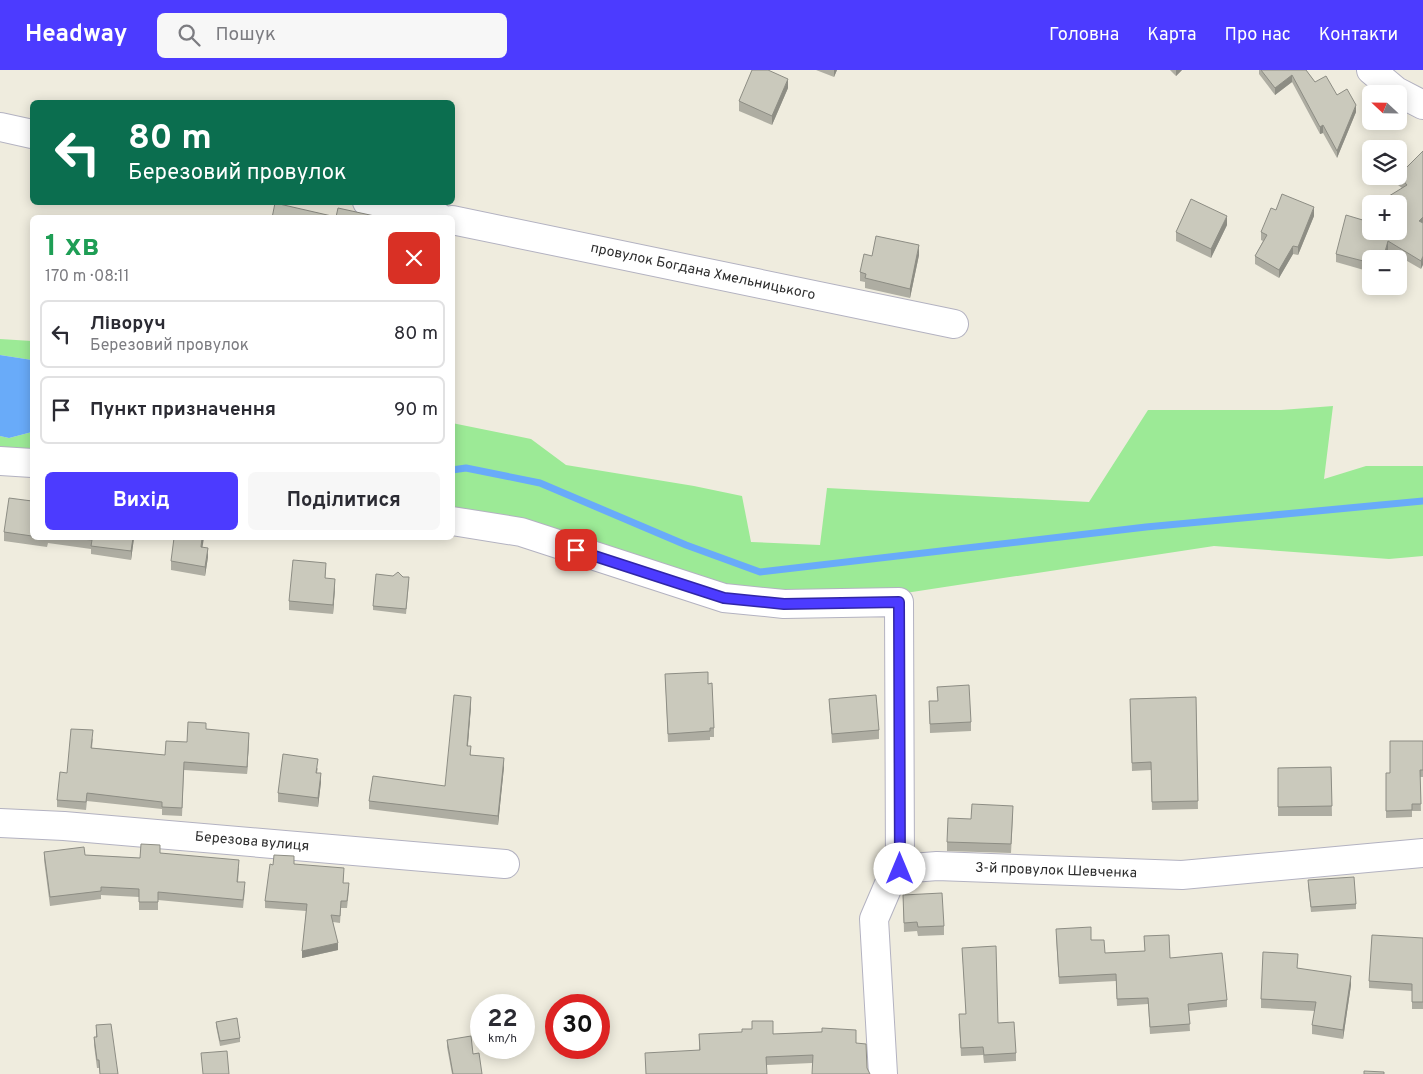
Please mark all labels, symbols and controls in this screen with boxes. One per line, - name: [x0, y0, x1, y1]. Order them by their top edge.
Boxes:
- search box: [157, 13, 507, 58]
- text: Headway: [25, 20, 127, 50]
- icon: search: [175, 21, 203, 49]
- text: Пошук: [215, 23, 276, 47]
- text: Головна: [1049, 24, 1119, 47]
- text: Карта: [1147, 24, 1197, 47]
- text: Про нас: [1225, 24, 1291, 47]
- text: Контакти: [1319, 24, 1398, 47]
- north arrow: [1362, 85, 1408, 130]
- map controls: [1362, 85, 1407, 295]
- text: 80 m: [128, 117, 212, 161]
- icon: left: [45, 120, 110, 185]
- button: layers: [1362, 140, 1407, 185]
- text: Березовий провулок: [128, 160, 347, 187]
- button: +: [1362, 195, 1407, 240]
- text: 1 хв: [45, 229, 100, 266]
- button: close: [388, 232, 440, 284]
- street label: провулок Богдана Хмельницького: [589, 240, 817, 304]
- button: −: [1362, 250, 1407, 295]
- text: 170 m · 08:11: [45, 267, 129, 287]
- text: Ліворуч: [90, 312, 166, 336]
- icon: left: [47, 320, 75, 348]
- text: 80 m: [394, 322, 438, 346]
- text: Березовий провулок: [90, 336, 249, 356]
- icon: arrive: [47, 396, 75, 424]
- text: Пункт призначення: [90, 398, 276, 422]
- text: 90 m: [394, 398, 438, 422]
- button: Вихід: [45, 472, 238, 530]
- button: Поділитися: [248, 472, 440, 530]
- pin: [555, 529, 597, 571]
- icon: arrive: [562, 536, 590, 564]
- street label: Березова вулиця: [194, 829, 310, 855]
- position arrow: [873, 842, 925, 894]
- street label: 3-й провулок Шевченка: [975, 860, 1137, 882]
- speed limit sign: 30: [545, 994, 610, 1059]
- text: 22: [487, 1004, 518, 1036]
- text: km/h: [488, 1031, 517, 1047]

